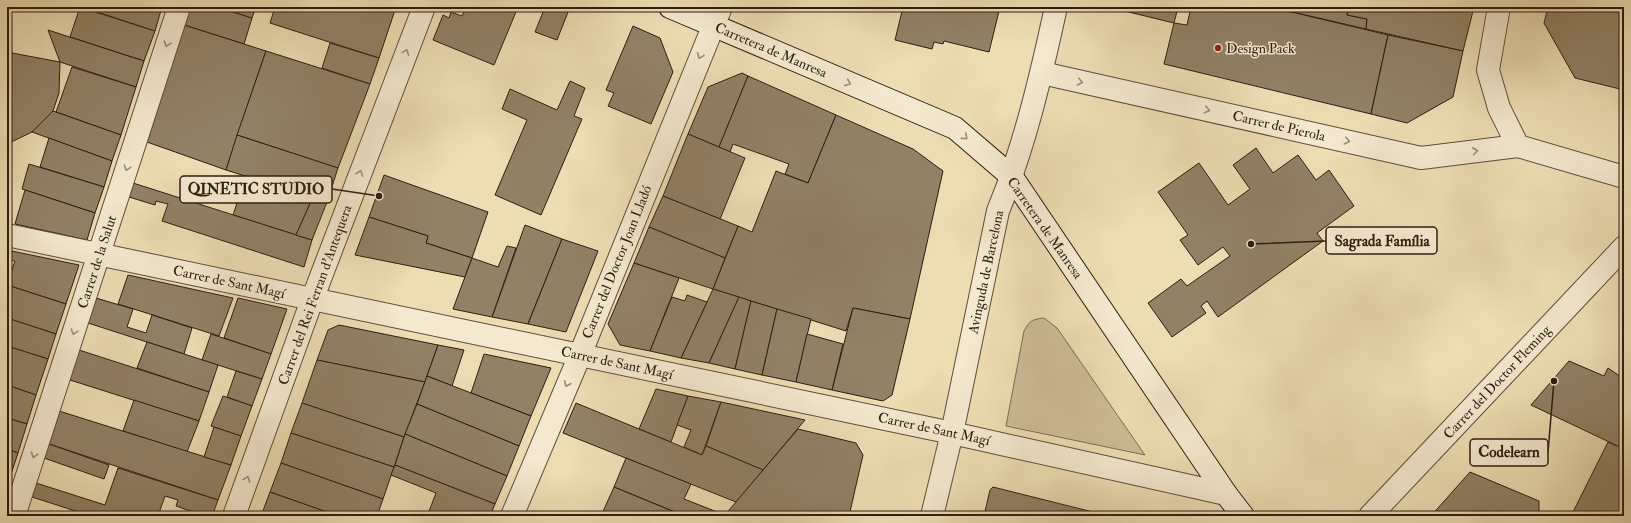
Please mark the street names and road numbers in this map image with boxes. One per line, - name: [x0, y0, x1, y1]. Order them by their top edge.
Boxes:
- street label: Carretera de Manresa: [712, 19, 830, 81]
- street label: Carrer de Pierola: [1231, 107, 1327, 145]
- street label: Carretera de Manresa: [1004, 174, 1087, 282]
- street label: Carrer del Doctor Joan Lladó: [578, 183, 656, 341]
- street label: Carrer del Rei Ferran d'Antequera: [274, 202, 356, 387]
- street label: Avinguda de Barcelona: [964, 208, 1007, 336]
- street label: Carrer de la Salut: [74, 213, 120, 311]
- street label: Carrer de Sant Magí: [171, 262, 288, 302]
- street label: Carrer del Doctor Fleming: [1440, 321, 1555, 443]
- street label: Carrer de Sant Magí: [559, 343, 676, 383]
- street label: Carrer de Sant Magí: [876, 409, 993, 449]

